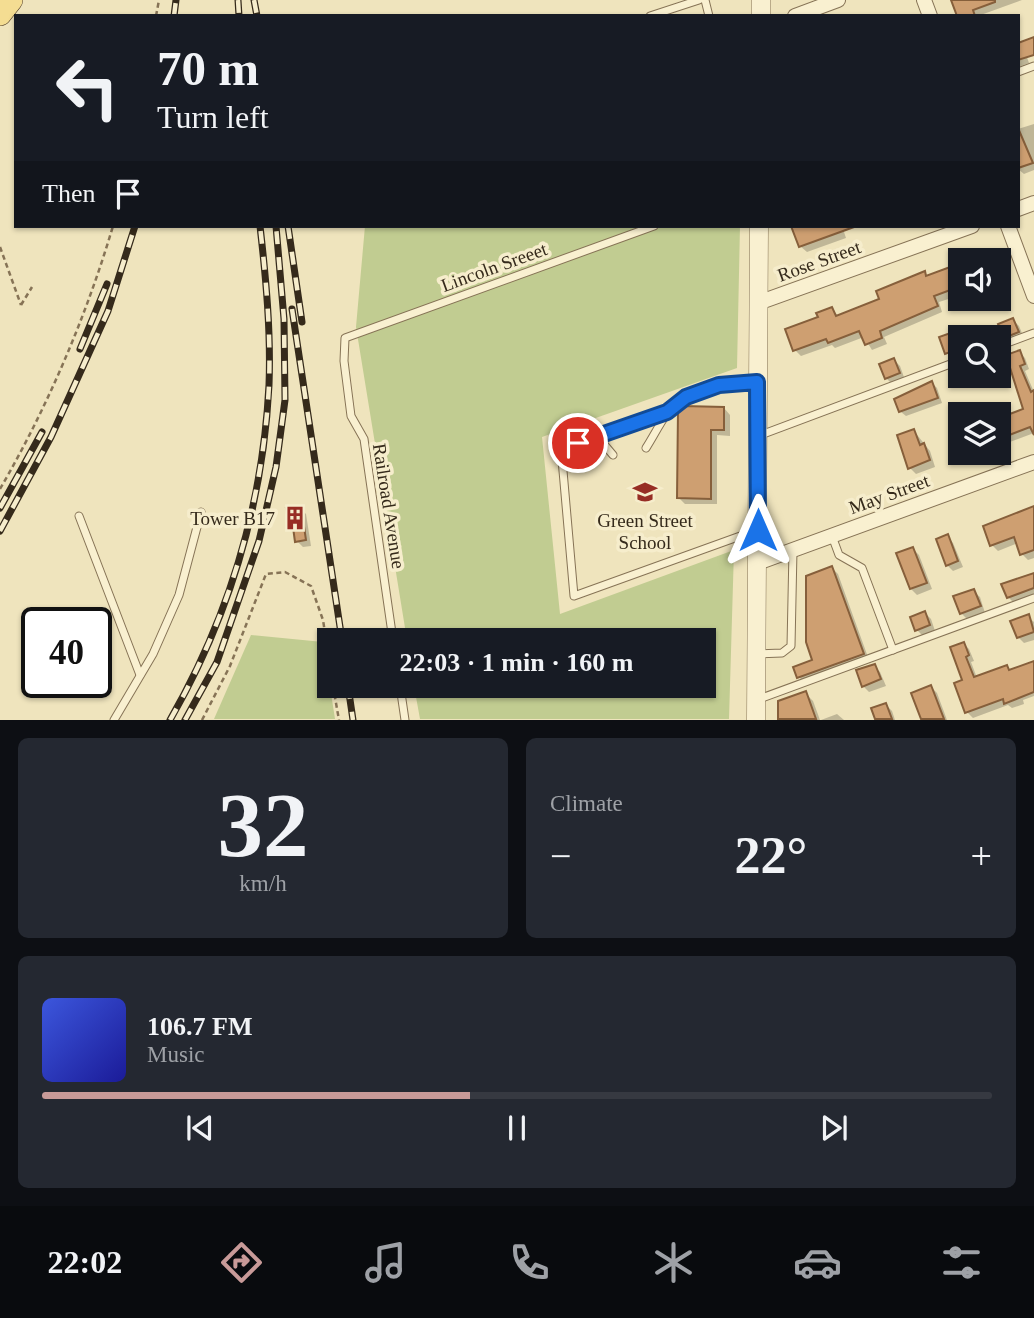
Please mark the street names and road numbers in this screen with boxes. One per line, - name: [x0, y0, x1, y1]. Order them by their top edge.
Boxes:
- street label: Rose Street: [774, 236, 864, 286]
- street label: Lincoln Sreeet: [438, 238, 551, 296]
- street label: Railroad Avenue: [369, 442, 409, 570]
- street label: May Street: [846, 470, 933, 518]

